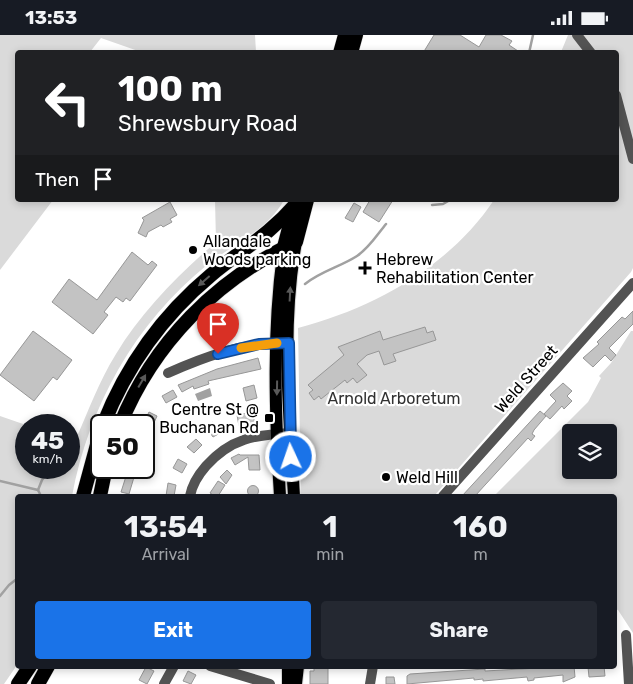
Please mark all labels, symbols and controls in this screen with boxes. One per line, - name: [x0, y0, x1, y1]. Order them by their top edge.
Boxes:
- text: 13:53: [25, 6, 77, 29]
- text: 100 m: [118, 68, 223, 110]
- icon: left: [35, 70, 100, 135]
- text: Shrewsbury Road: [118, 110, 298, 137]
- icon: arrive: [89, 165, 117, 193]
- text: Then: [35, 168, 79, 191]
- place label: Allandale Woods parking: [203, 232, 311, 269]
- marker: Allandale Woods parking: [187, 244, 199, 256]
- place label: Hebrew Rehabilitation Center: [376, 250, 534, 287]
- marker: Hebrew Rehabilitation Center: [358, 261, 372, 275]
- one-way arrow: [198, 275, 211, 286]
- one-way arrow: [287, 285, 295, 301]
- pin: [197, 303, 239, 354]
- icon: arrive: [204, 310, 232, 338]
- street label: Weld Street: [490, 341, 562, 417]
- one-way arrow: [138, 375, 147, 388]
- one-way arrow: [273, 380, 281, 396]
- park label: Arnold Arboretum: [327, 389, 461, 408]
- place label: Centre St @ Buchanan Rd: [159, 400, 259, 437]
- marker: Centre St @ Buchanan Rd: [263, 412, 275, 424]
- speed limit sign: 50: [90, 414, 155, 479]
- map controls: [562, 424, 617, 479]
- button: layers: [562, 424, 617, 479]
- text: 45: [31, 426, 64, 455]
- position arrow: [264, 430, 316, 482]
- text: km/h: [33, 452, 62, 466]
- place label: Weld Hill: [396, 468, 458, 487]
- marker: Weld Hill: [380, 471, 392, 483]
- text: 13:54: [124, 509, 207, 545]
- text: 1: [323, 509, 338, 545]
- text: 160: [453, 509, 508, 545]
- text: Arrival: [142, 545, 190, 564]
- text: min: [316, 545, 344, 564]
- text: m: [473, 545, 488, 564]
- button: Exit: [35, 601, 311, 659]
- button: Share: [321, 601, 597, 659]

